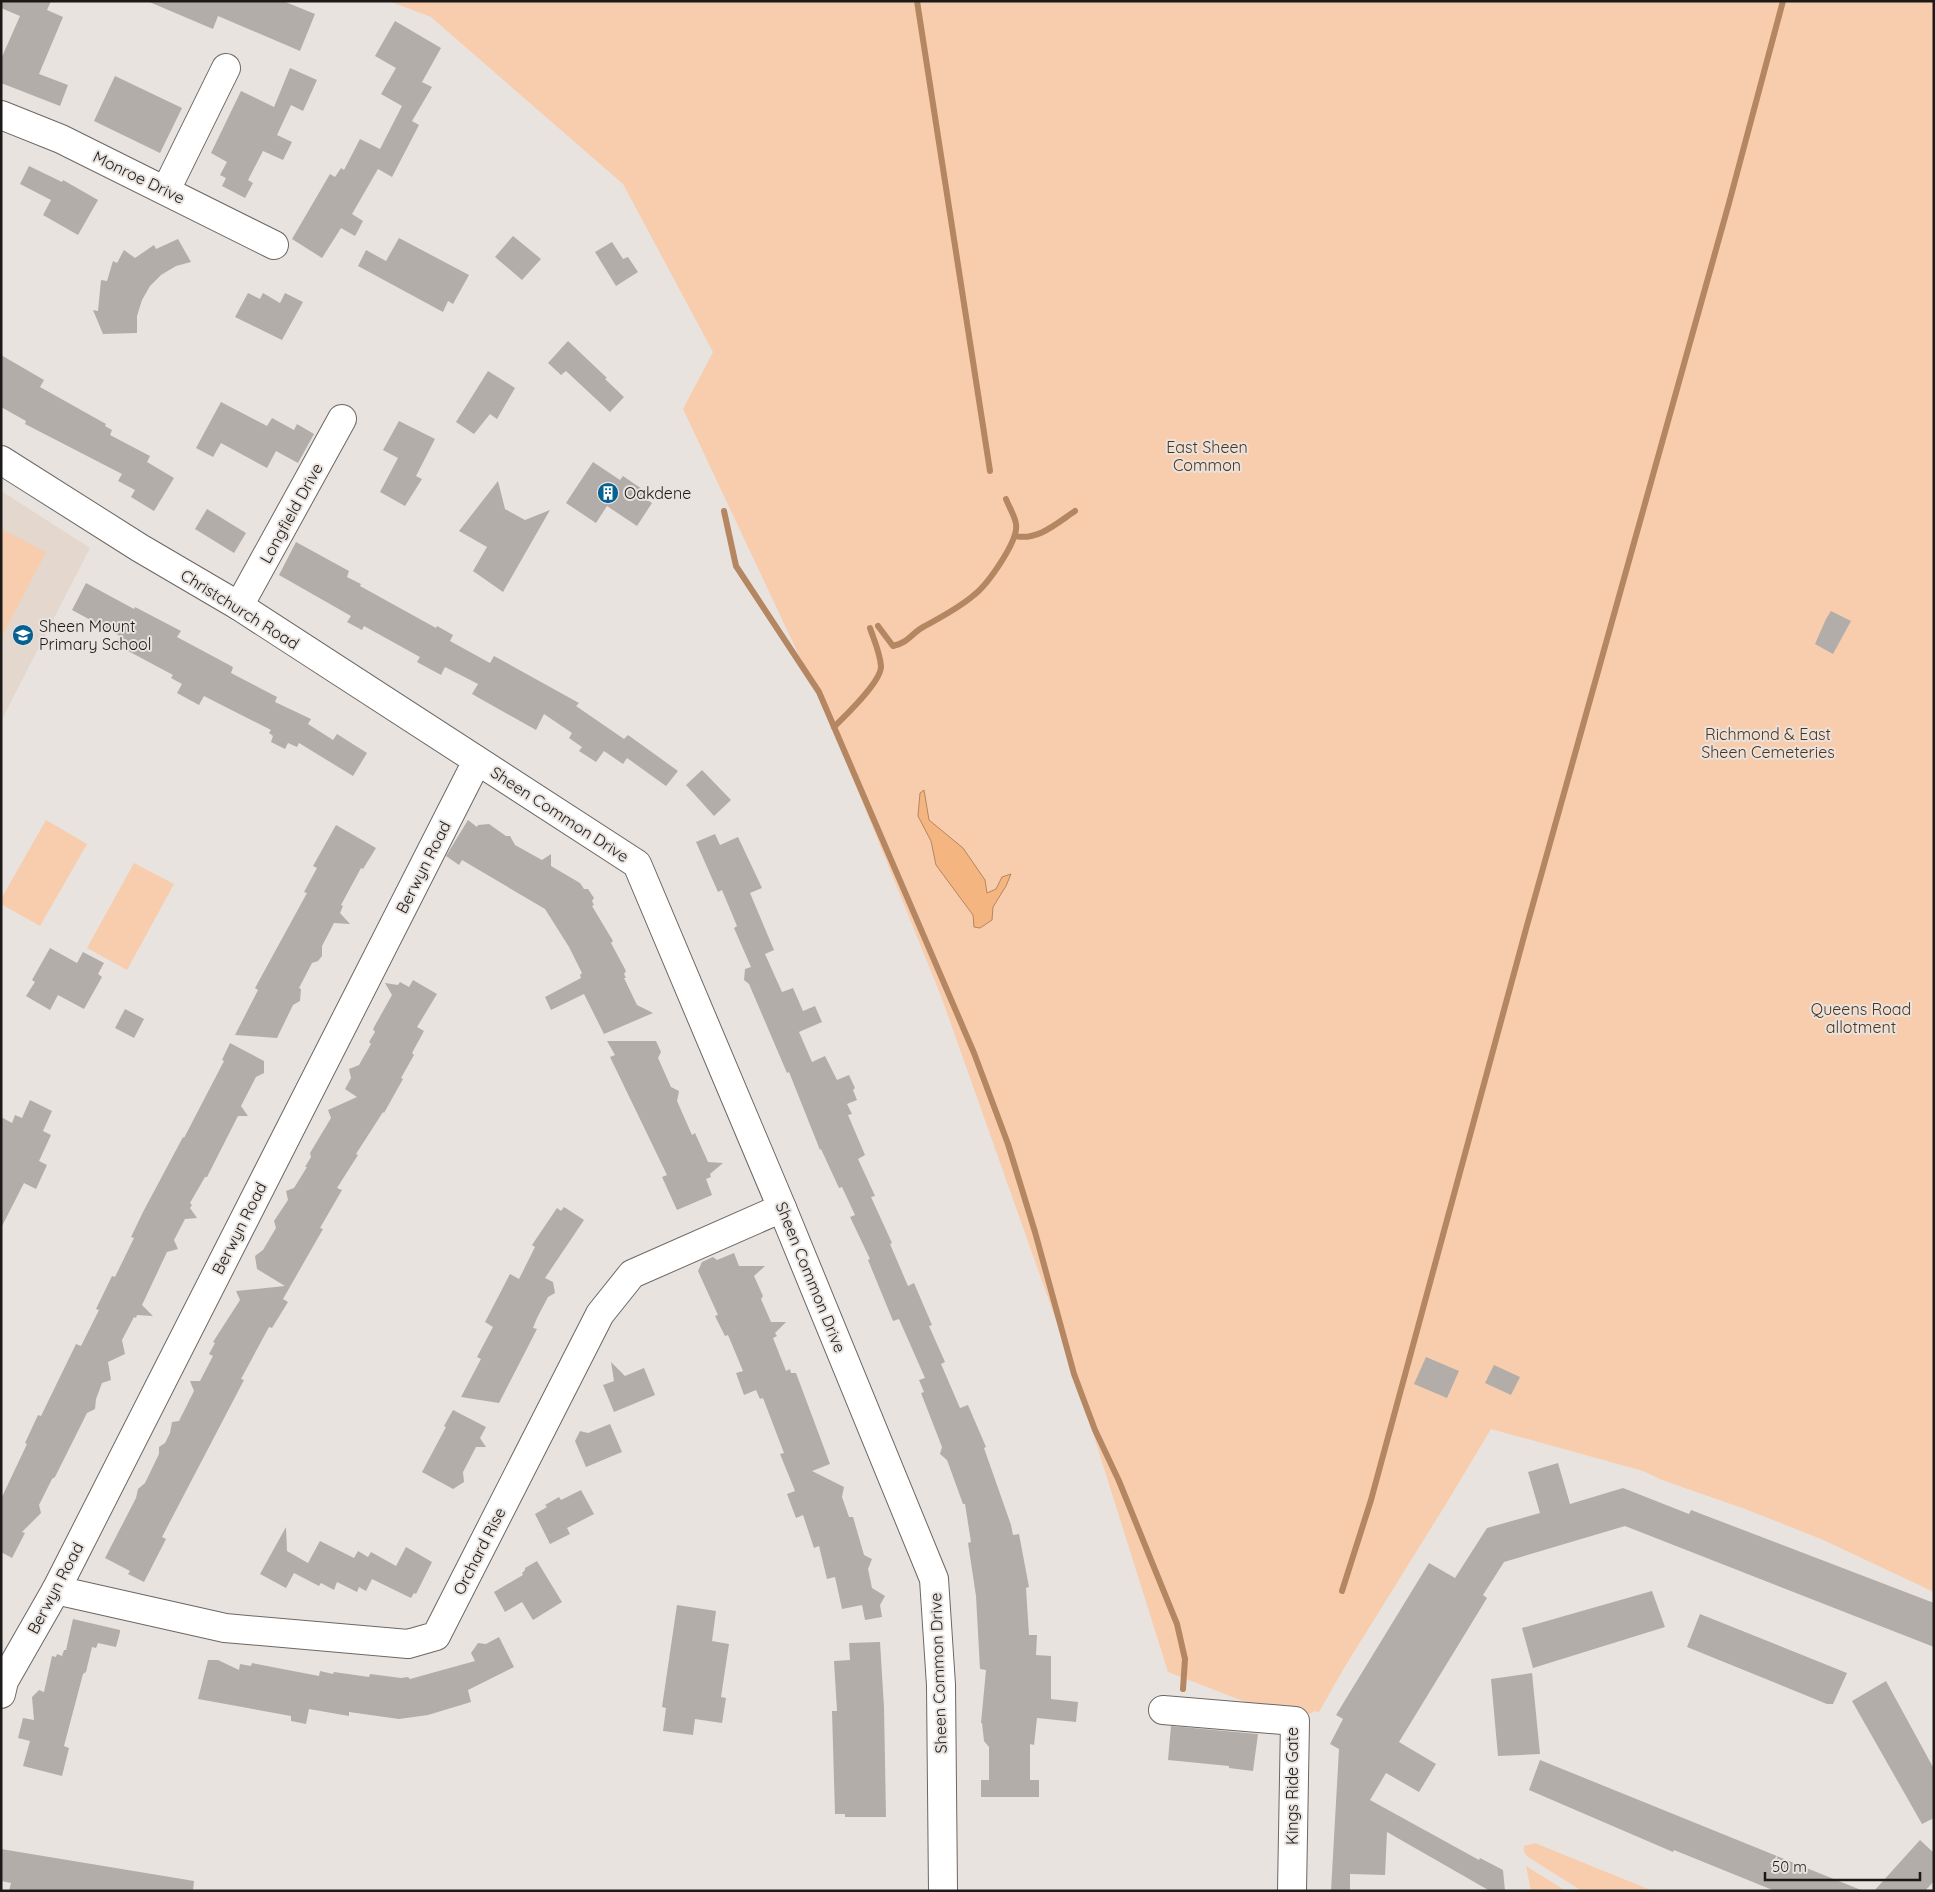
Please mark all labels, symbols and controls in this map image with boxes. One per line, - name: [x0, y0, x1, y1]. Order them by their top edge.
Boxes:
- street label: Monroe Drive: [90, 146, 188, 208]
- park label: East Sheen Common: [1166, 437, 1248, 475]
- street label: Longfield Drive: [255, 459, 327, 567]
- building icon: Oakdene: [596, 481, 620, 505]
- place label: Oakdene: [624, 483, 691, 503]
- street label: Christchurch Road: [177, 565, 303, 653]
- place label: Sheen Mount Primary School: [39, 616, 151, 654]
- school or university icon: Sheen Mount Primary School: [11, 623, 35, 647]
- park label: Richmond & East Sheen Cemeteries: [1701, 724, 1835, 762]
- street label: Sheen Common Drive: [487, 762, 633, 866]
- street label: Berwyn Road: [391, 818, 455, 916]
- park label: Queens Road allotment: [1811, 999, 1911, 1037]
- street label: Berwyn Road: [207, 1179, 271, 1277]
- street label: Sheen Common Drive: [772, 1199, 850, 1355]
- street label: Orchard Rise: [448, 1504, 510, 1598]
- street label: Berwyn Road: [22, 1539, 88, 1637]
- street label: Sheen Common Drive: [925, 1592, 951, 1754]
- street label: Kings Ride Gate: [1282, 1727, 1302, 1845]
- scale bar: [1765, 1850, 1920, 1882]
- text: 50 m: [1772, 1857, 1807, 1876]

